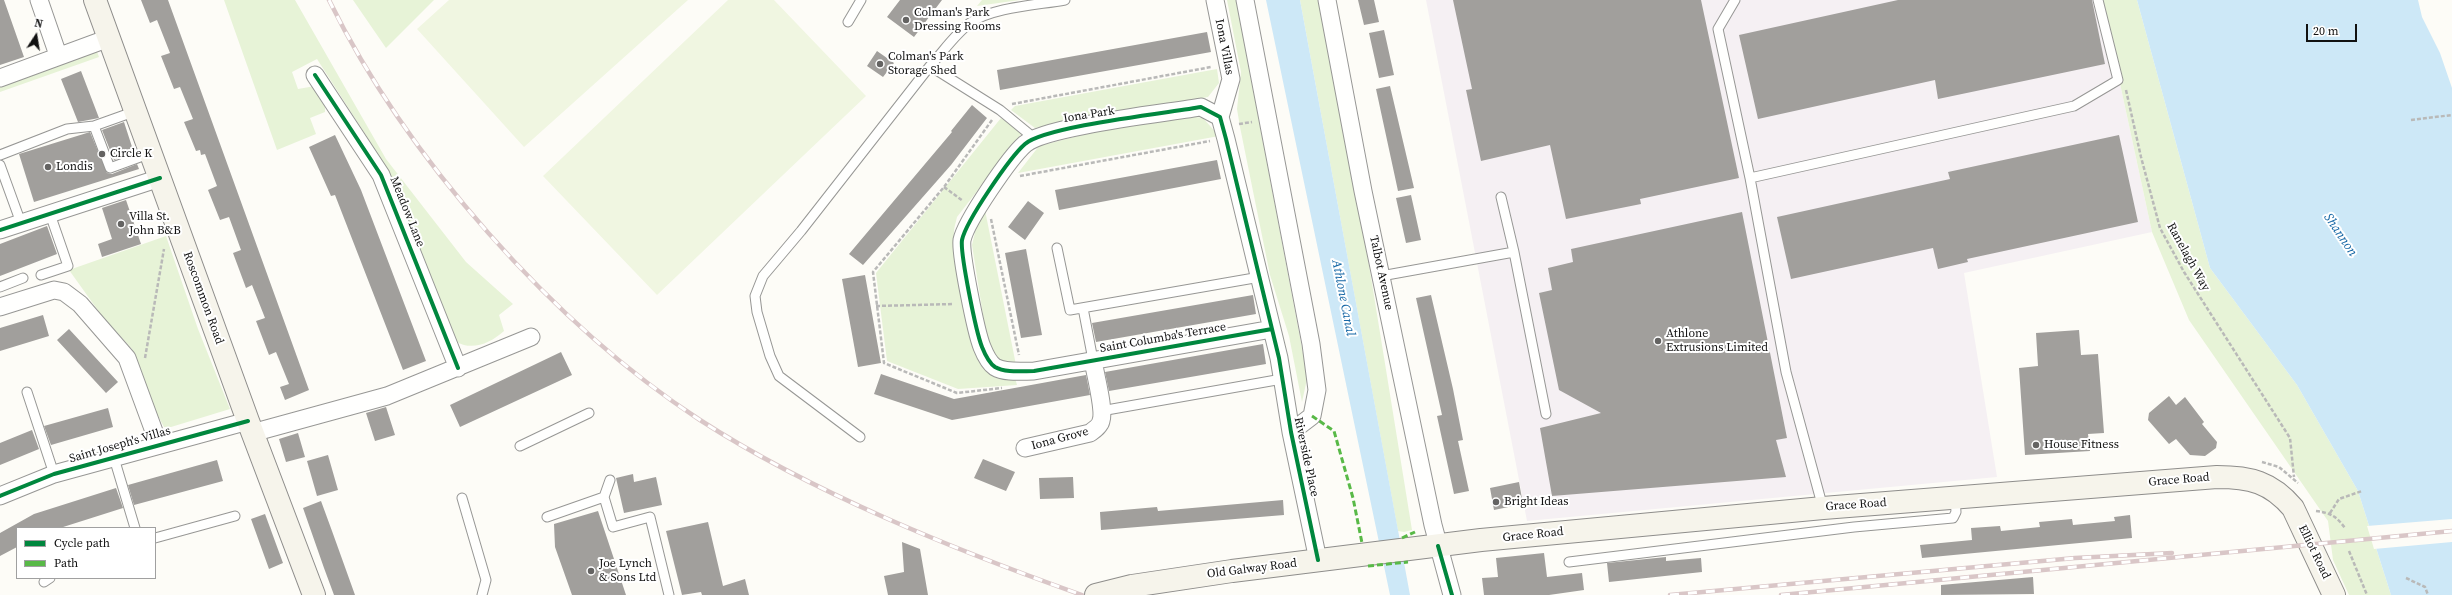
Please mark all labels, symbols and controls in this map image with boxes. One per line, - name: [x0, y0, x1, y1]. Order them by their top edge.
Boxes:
- place label: Colman's Park Dressing Rooms: [914, 6, 1001, 34]
- marker: Colman's Park Dressing Rooms: [901, 15, 911, 25]
- north arrow: [16, 16, 56, 56]
- text: N: [33, 16, 44, 32]
- scale bar: [2308, 16, 2359, 42]
- street label: Iona Villas: [1212, 18, 1236, 76]
- text: 20 m: [2313, 23, 2339, 39]
- place label: Colman's Park Storage Shed: [888, 50, 964, 78]
- marker: Colman's Park Storage Shed: [875, 59, 885, 69]
- street label: Iona Park: [1062, 104, 1116, 126]
- place label: Circle K: [110, 147, 152, 161]
- marker: Circle K: [97, 149, 107, 159]
- place label: Londis: [56, 160, 93, 174]
- marker: Londis: [43, 162, 53, 172]
- street label: Meadow Lane: [386, 175, 428, 249]
- place label: Villa St. John B&B: [129, 210, 181, 238]
- water label: Shannon: [2320, 211, 2360, 259]
- marker: Villa St. John B&B: [116, 219, 126, 229]
- street label: Ranelagh Way: [2163, 220, 2213, 294]
- street label: Talbot Avenue: [1366, 234, 1396, 312]
- street label: Roscommon Road: [180, 250, 226, 346]
- water label: Athlone Canal: [1328, 258, 1358, 338]
- street label: Saint Columba's Terrace: [1099, 320, 1227, 356]
- place label: Athlone Extrusions Limited: [1666, 327, 1768, 355]
- marker: Athlone Extrusions Limited: [1653, 336, 1663, 346]
- street label: Riverside Place: [1291, 416, 1321, 498]
- street label: Saint Joseph's Villas: [68, 424, 172, 466]
- street label: Iona Grove: [1030, 424, 1090, 454]
- place label: House Fitness: [2044, 438, 2119, 452]
- marker: House Fitness: [2031, 440, 2041, 450]
- street label: Grace Road: [2148, 470, 2210, 490]
- place label: Bright Ideas: [1504, 495, 1568, 509]
- street label: Grace Road: [1825, 496, 1887, 514]
- marker: Bright Ideas: [1491, 497, 1501, 507]
- street label: Elliot Road: [2295, 523, 2333, 581]
- street label: Grace Road: [1502, 525, 1564, 545]
- legend: [16, 527, 156, 579]
- text: Cycle path: [54, 535, 110, 551]
- text: Path: [54, 555, 78, 571]
- street label: Old Galway Road: [1206, 556, 1298, 582]
- place label: Joe Lynch & Sons Ltd: [599, 557, 656, 585]
- marker: Joe Lynch & Sons Ltd: [586, 566, 596, 576]

